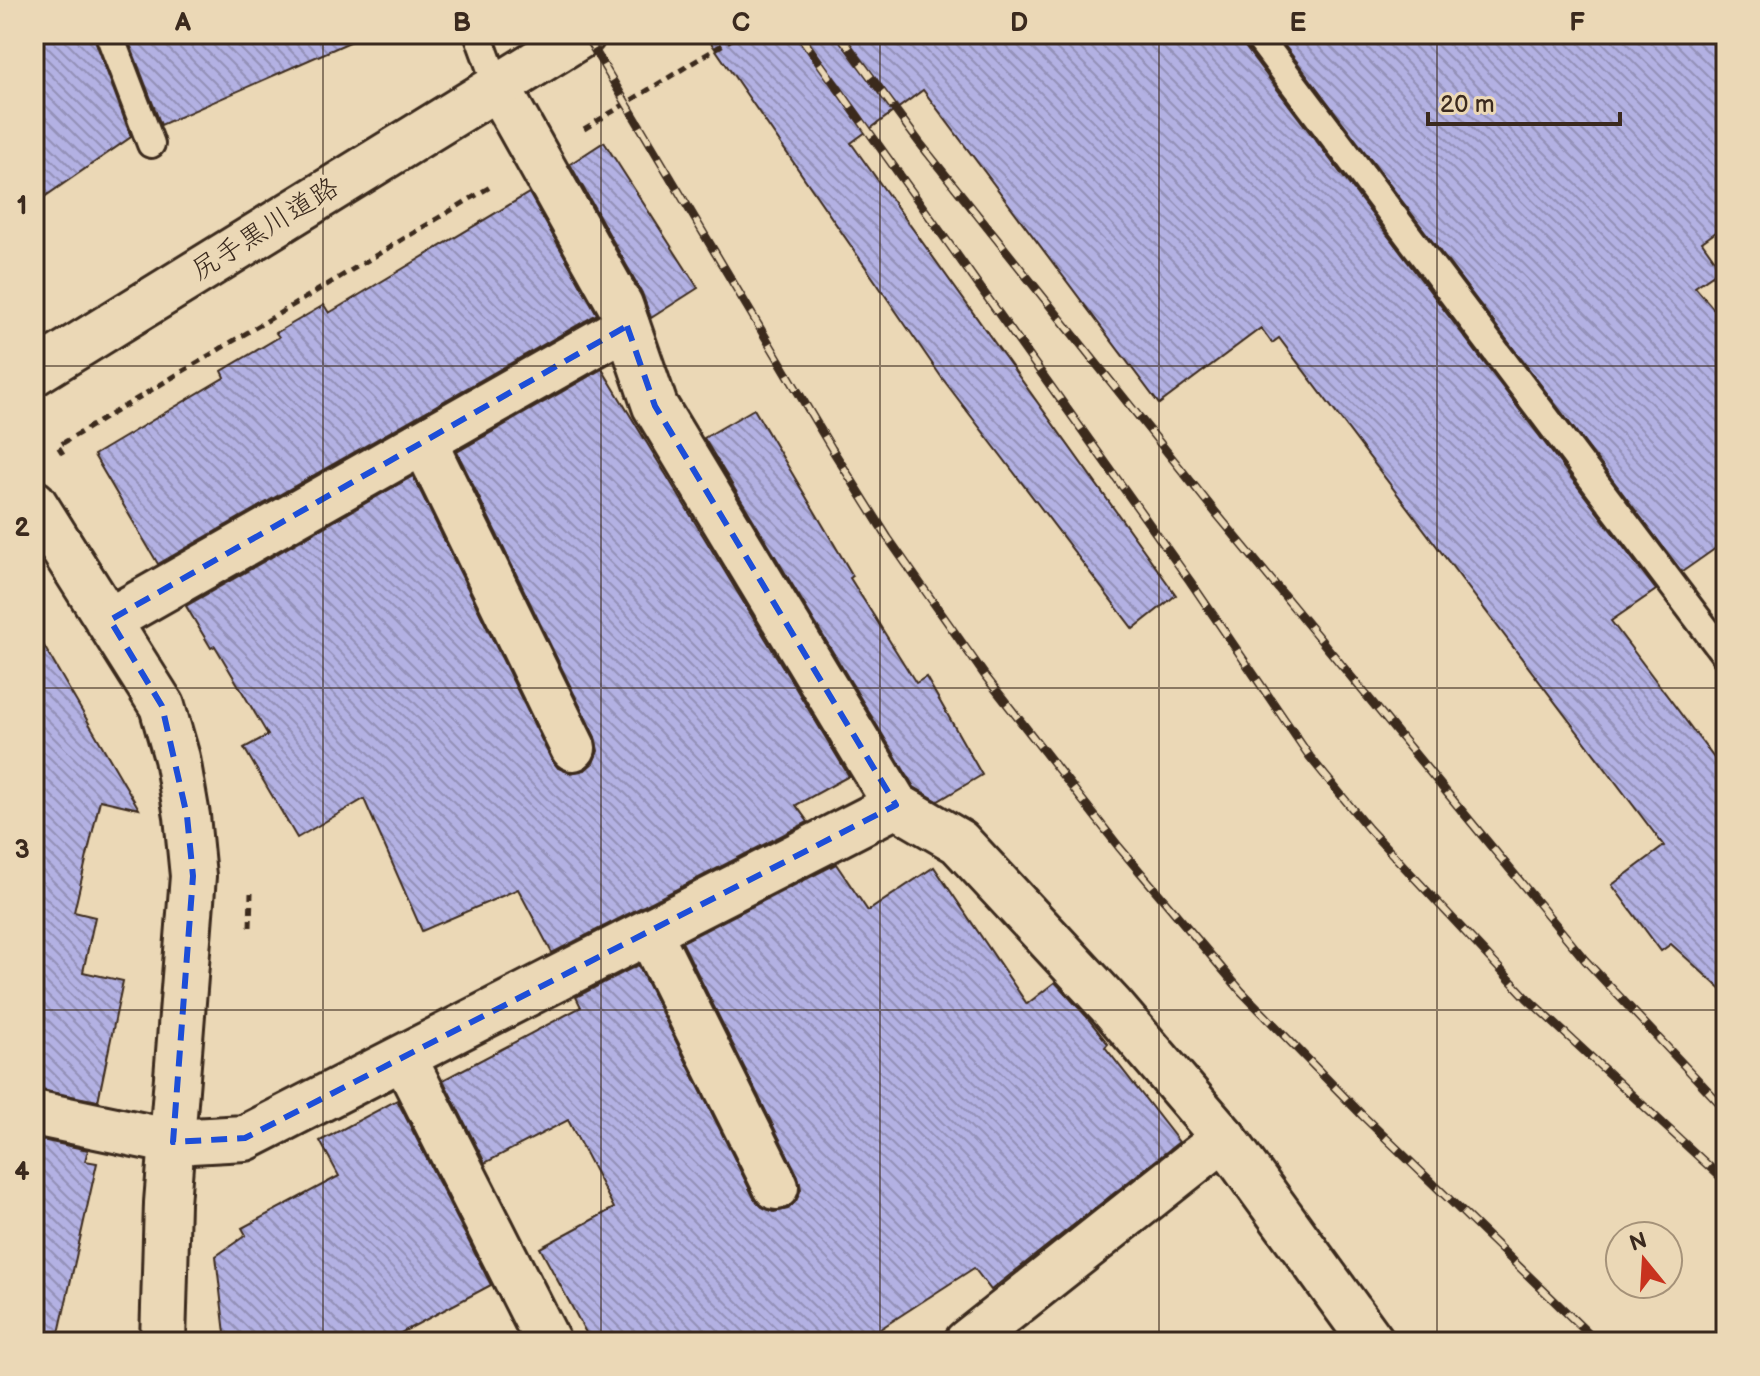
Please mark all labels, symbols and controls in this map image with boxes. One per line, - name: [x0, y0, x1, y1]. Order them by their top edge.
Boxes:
- text: A: [174, 8, 191, 39]
- text: B: [453, 8, 471, 39]
- text: C: [732, 8, 750, 39]
- text: D: [1010, 8, 1028, 39]
- text: E: [1290, 8, 1307, 39]
- text: F: [1569, 8, 1585, 39]
- scale bar: [1428, 76, 1620, 126]
- text: 20 m: [1440, 90, 1495, 119]
- street label: 尻手黒川道路: [185, 170, 345, 288]
- text: 1: [17, 191, 27, 222]
- text: 2: [14, 513, 30, 544]
- text: 3: [14, 835, 30, 866]
- text: 4: [14, 1157, 30, 1188]
- north arrow: [1604, 1220, 1684, 1300]
- text: N: [1626, 1227, 1650, 1258]

